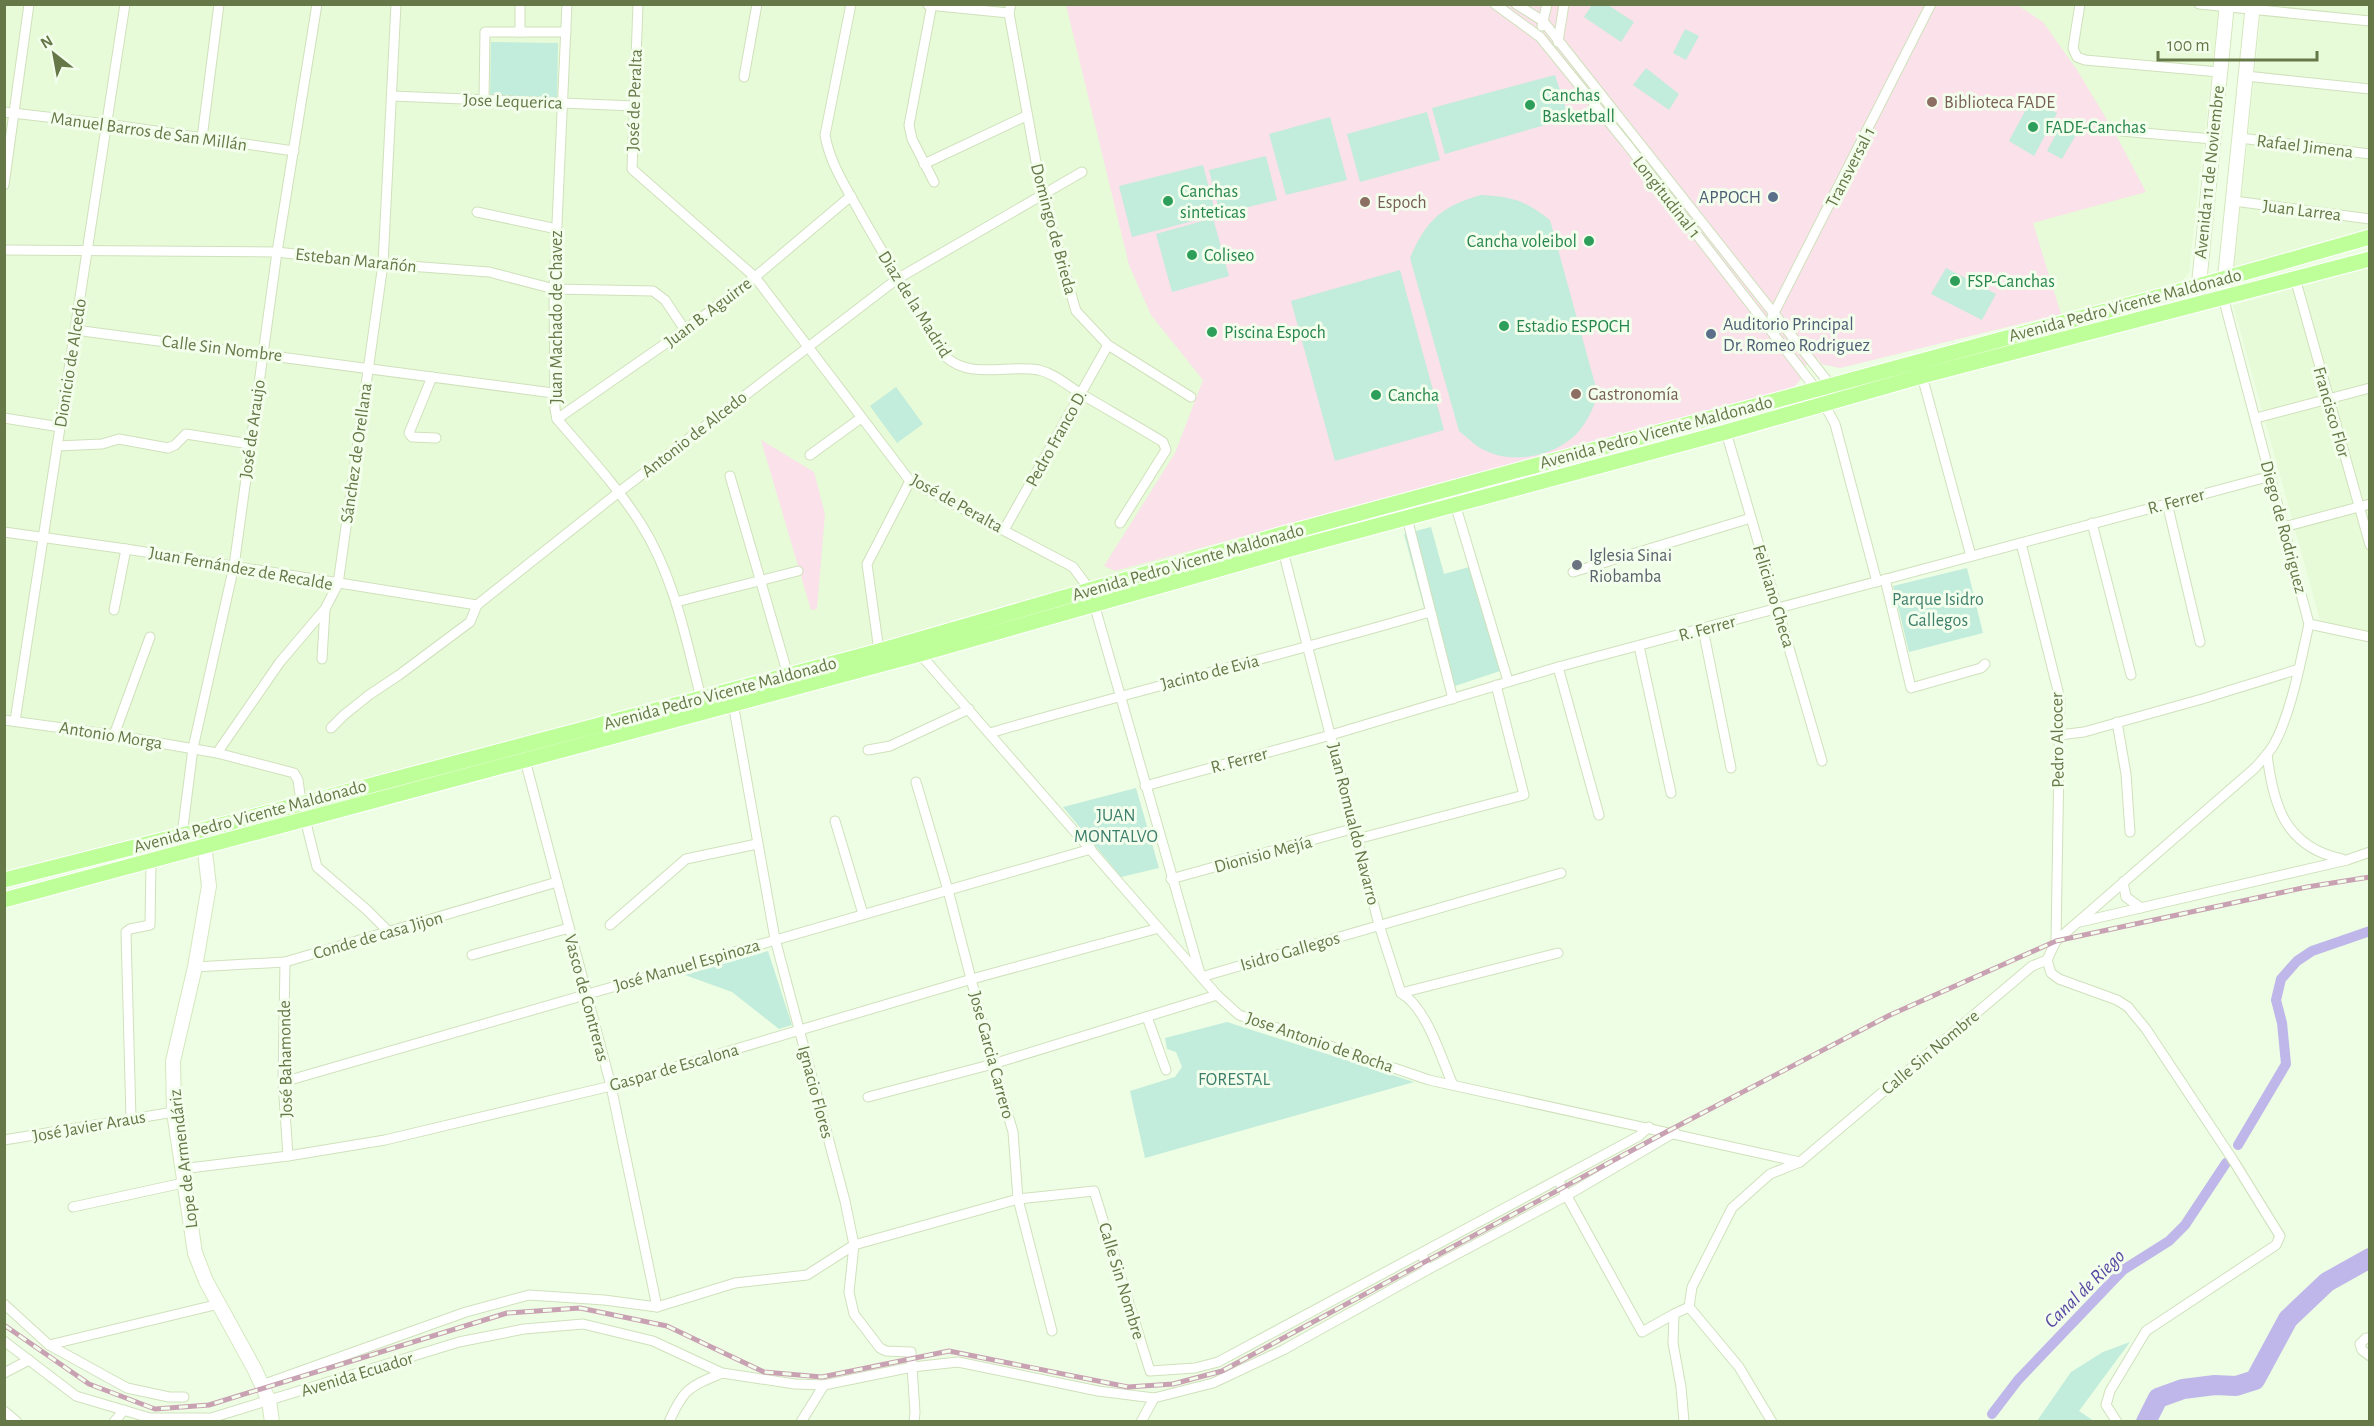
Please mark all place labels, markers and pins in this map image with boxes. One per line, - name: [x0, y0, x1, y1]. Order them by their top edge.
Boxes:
- place label: Canchas Basketball: [1542, 87, 1615, 126]
- place label: Biblioteca FADE: [1944, 94, 2055, 112]
- marker: Biblioteca FADE: [1925, 95, 1939, 109]
- marker: Canchas Basketball: [1523, 98, 1537, 112]
- place label: FADE-Canchas: [2045, 119, 2146, 137]
- marker: FADE-Canchas: [2026, 120, 2040, 134]
- place label: Canchas sinteticas: [1180, 183, 1246, 222]
- place label: APPOCH: [1699, 189, 1761, 207]
- marker: APPOCH: [1766, 190, 1780, 204]
- marker: Canchas sinteticas: [1161, 194, 1175, 208]
- place label: Espoch: [1377, 194, 1427, 212]
- marker: Espoch: [1358, 195, 1372, 209]
- place label: Cancha voleibol: [1467, 233, 1577, 251]
- marker: Cancha voleibol: [1582, 234, 1596, 248]
- place label: Coliseo: [1204, 247, 1255, 265]
- marker: Coliseo: [1185, 248, 1199, 262]
- place label: FSP-Canchas: [1967, 273, 2055, 291]
- marker: FSP-Canchas: [1948, 274, 1962, 288]
- place label: Auditorio Principal Dr. Romeo Rodriguez: [1723, 316, 1870, 355]
- place label: Estadio ESPOCH: [1516, 318, 1631, 336]
- marker: Estadio ESPOCH: [1497, 319, 1511, 333]
- place label: Piscina Espoch: [1224, 324, 1326, 342]
- marker: Piscina Espoch: [1205, 325, 1219, 339]
- marker: Auditorio Principal Dr. Romeo Rodriguez: [1704, 327, 1718, 341]
- place label: Gastronomía: [1588, 386, 1679, 404]
- place label: Cancha: [1388, 387, 1439, 405]
- marker: Gastronomía: [1569, 387, 1583, 401]
- marker: Cancha: [1369, 388, 1383, 402]
- place label: Iglesia Sinai Riobamba: [1589, 547, 1672, 586]
- marker: Iglesia Sinai Riobamba: [1570, 558, 1584, 572]

